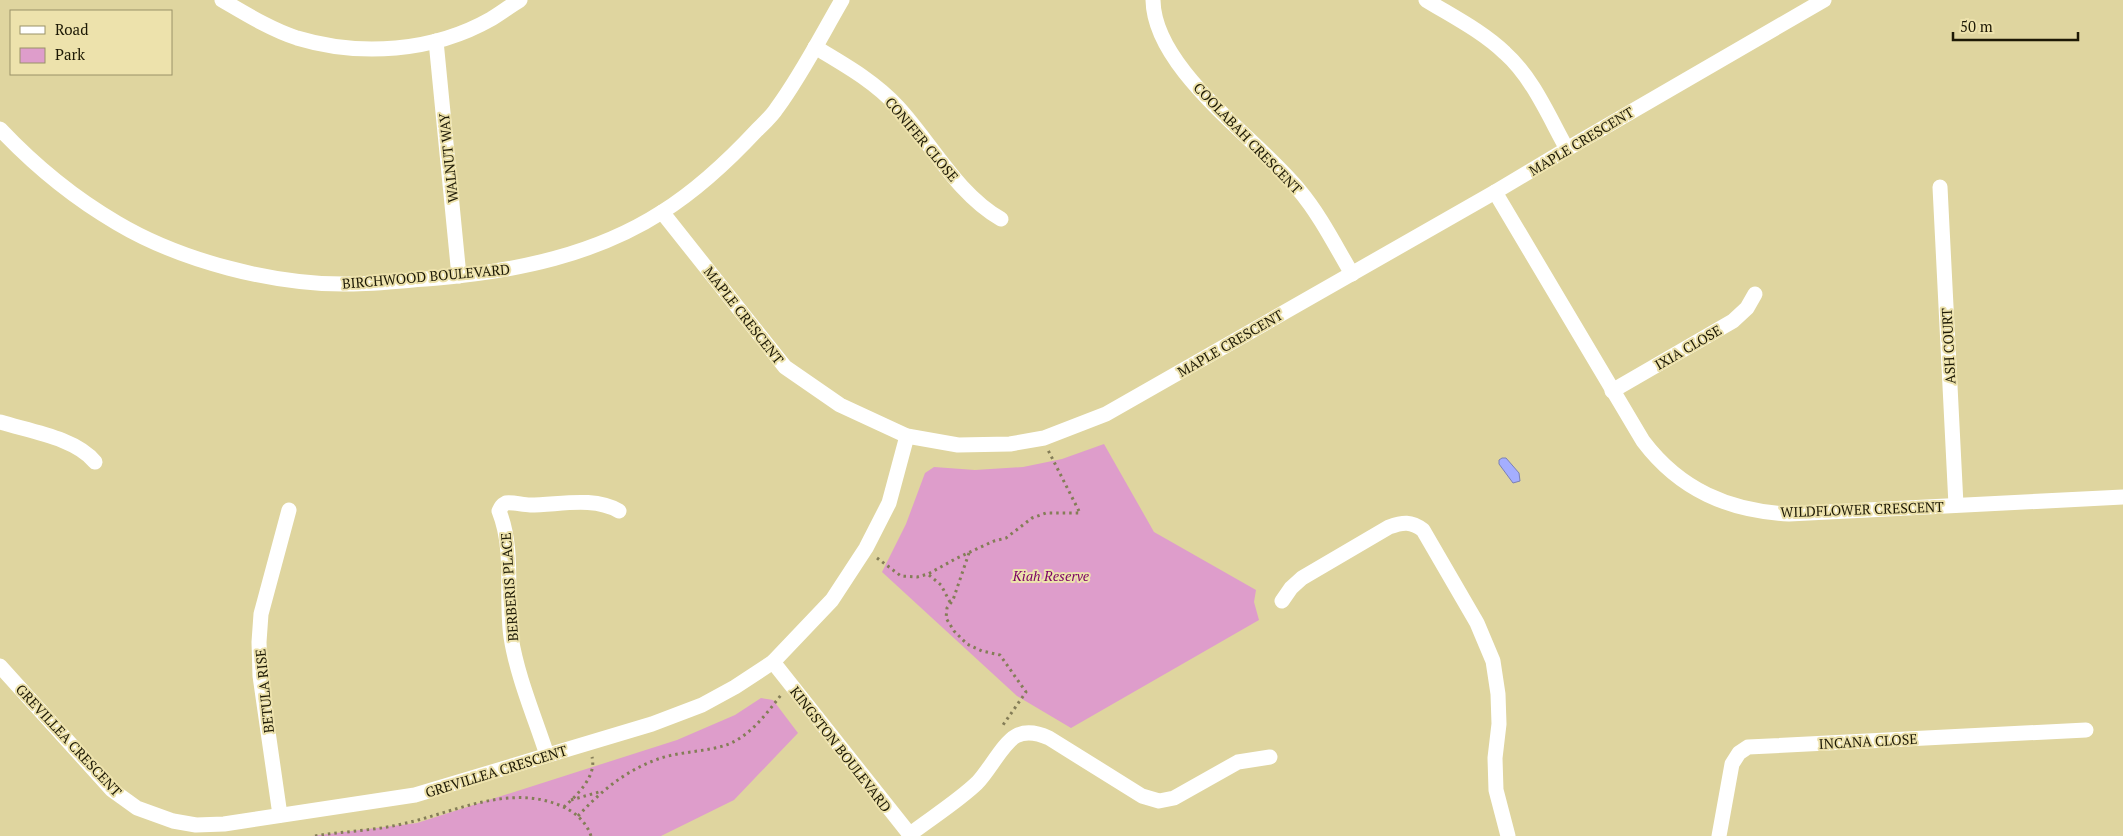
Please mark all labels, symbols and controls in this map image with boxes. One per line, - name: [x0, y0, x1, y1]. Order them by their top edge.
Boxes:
- legend: [10, 10, 172, 75]
- scale bar: [1953, 10, 2078, 42]
- text: 50 m: [1960, 16, 1993, 36]
- text: Road: [55, 19, 88, 39]
- text: Park: [55, 44, 85, 64]
- street label: COOLABAH CRESCENT: [1190, 78, 1306, 198]
- street label: CONIFER CLOSE: [881, 93, 963, 185]
- street label: MAPLE CRESCENT: [1525, 102, 1637, 180]
- street label: WALNUT WAY: [434, 111, 462, 204]
- street label: BIRCHWOOD BOULEVARD: [341, 259, 511, 293]
- street label: MAPLE CRESCENT: [700, 262, 788, 368]
- street label: MAPLE CRESCENT: [1174, 305, 1287, 381]
- street label: ASH COURT: [1937, 307, 1959, 384]
- street label: IXIA CLOSE: [1651, 320, 1725, 374]
- street label: WILDFLOWER CRESCENT: [1780, 497, 1944, 521]
- street label: BERBERIS PLACE: [496, 532, 522, 642]
- park label: Kiah Reserve: [1012, 566, 1090, 585]
- street label: BETULA RISE: [250, 648, 278, 734]
- street label: GREVILLEA CRESCENT: [12, 680, 126, 801]
- street label: KINGSTON BOULEVARD: [786, 682, 896, 816]
- street label: INCANA CLOSE: [1818, 729, 1918, 753]
- street label: GREVILLEA CRESCENT: [423, 740, 569, 802]

